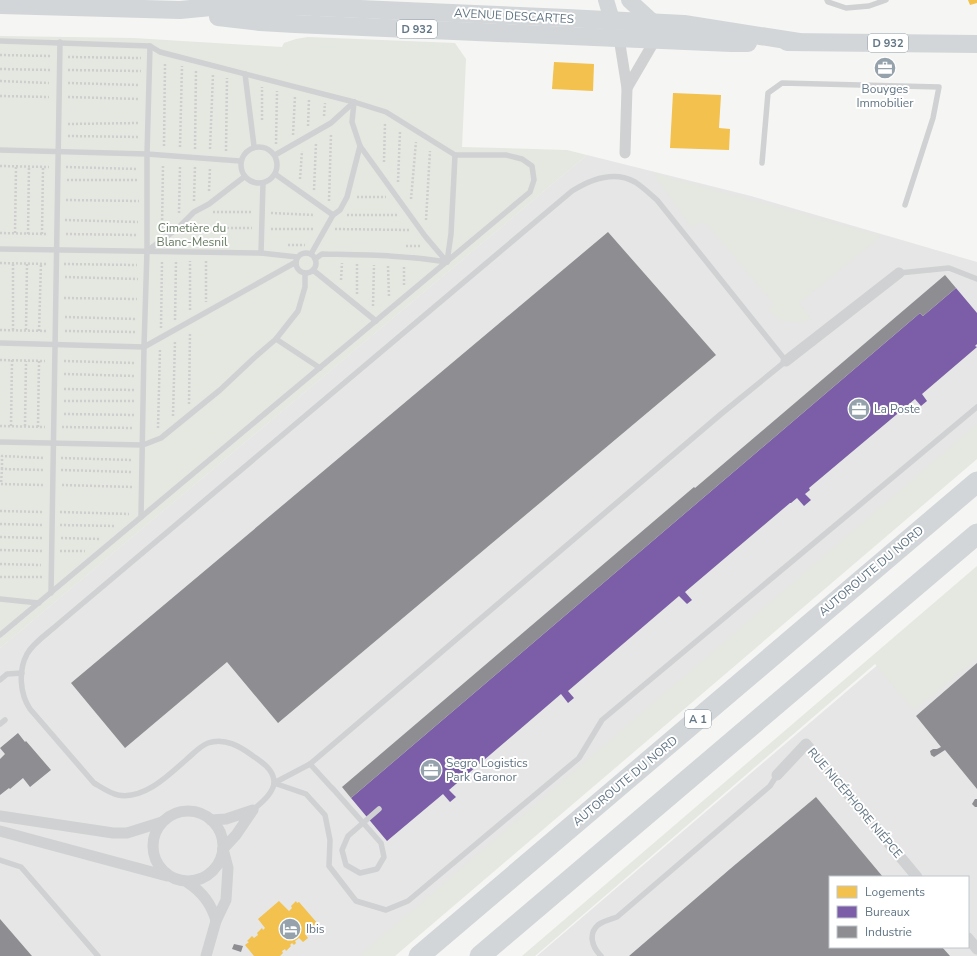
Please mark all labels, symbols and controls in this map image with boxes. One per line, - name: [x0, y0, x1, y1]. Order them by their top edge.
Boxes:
- street label: AVENUE DESCARTES: [454, 5, 574, 27]
- road number: D 932: [397, 20, 437, 38]
- road number: D 932: [868, 34, 908, 52]
- office icon: Bouyges Immobilier: [872, 55, 898, 81]
- place label: Bouyges Immobilier: [856, 81, 914, 111]
- park label: Cimetière du Blanc-Mesnil: [157, 220, 228, 250]
- office icon: La Poste: [846, 396, 872, 422]
- place label: La Poste: [874, 401, 920, 417]
- street label: AUTOROUTE DU NORD: [815, 522, 927, 620]
- road number: A 1: [685, 710, 711, 728]
- street label: AUTOROUTE DU NORD: [569, 732, 681, 830]
- street label: RUE NICÉPHORE NIÉPCE: [804, 744, 906, 862]
- place label: Segro Logistics Park Garonor: [446, 755, 528, 785]
- office icon: Segro Logistics Park Garonor: [418, 757, 444, 783]
- legend: [829, 876, 969, 948]
- text: Logements: [865, 884, 925, 900]
- text: Bureaux: [865, 904, 911, 920]
- hotel icon: Ibis: [277, 916, 303, 942]
- place label: Ibis: [306, 921, 325, 937]
- text: Industrie: [865, 924, 912, 940]

